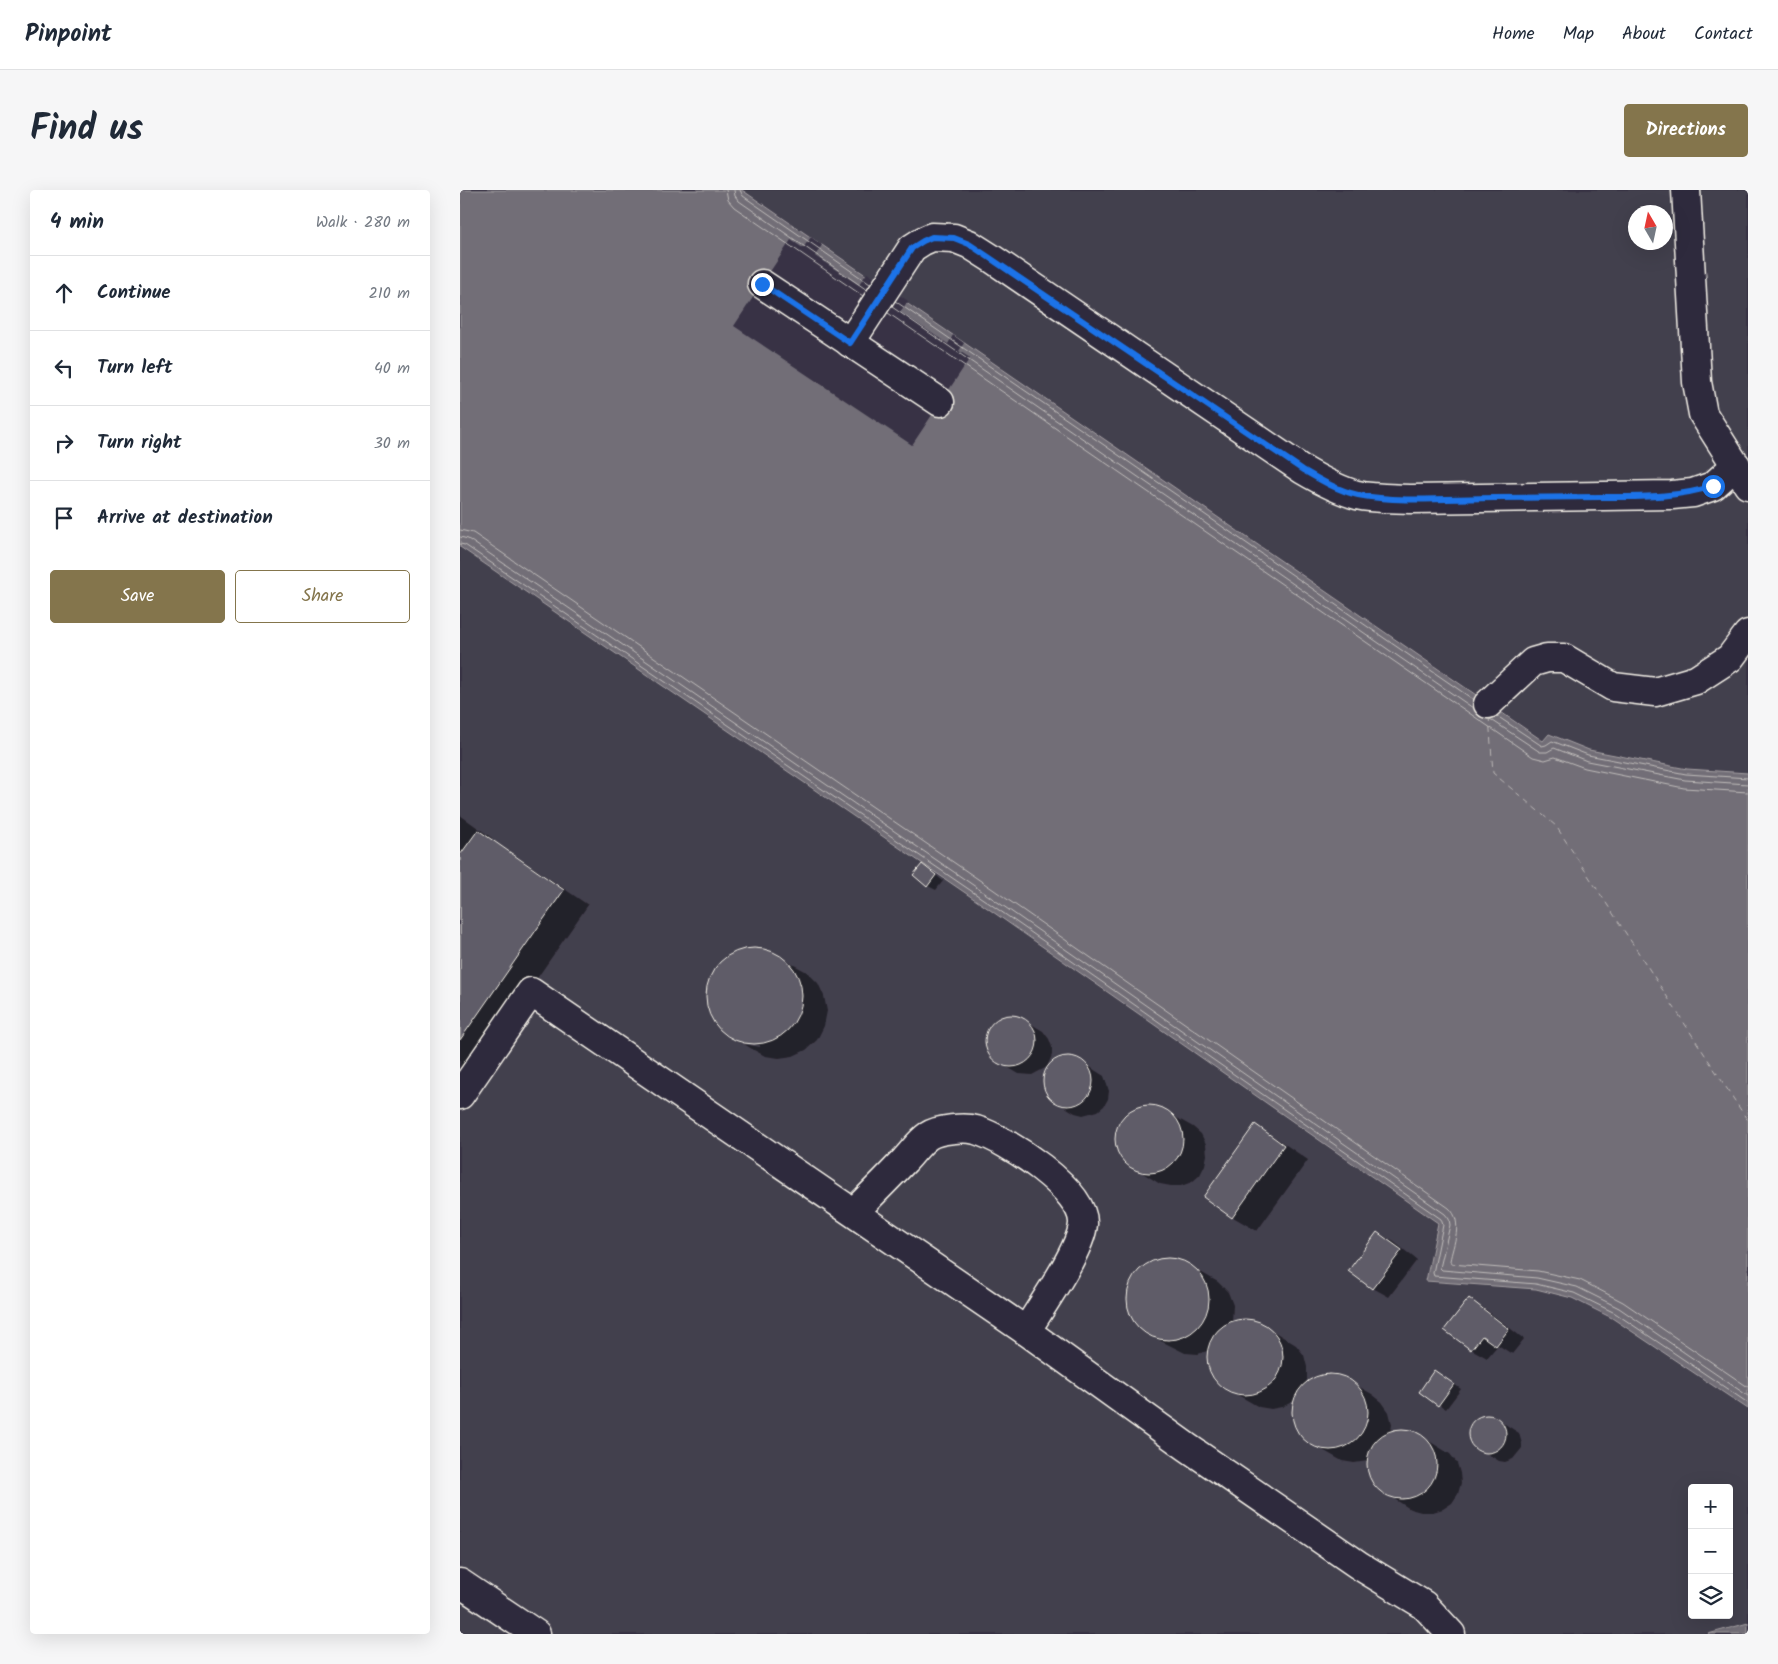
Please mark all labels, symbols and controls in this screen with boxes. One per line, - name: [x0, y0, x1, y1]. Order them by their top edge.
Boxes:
- text: Pinpoint: [25, 15, 112, 54]
- text: Home: [1492, 20, 1535, 49]
- text: Map: [1563, 20, 1594, 49]
- text: About: [1622, 20, 1666, 49]
- text: Contact: [1694, 20, 1753, 49]
- text: Find us: [30, 102, 143, 158]
- button: Directions: [1624, 104, 1748, 157]
- north arrow: [1628, 205, 1673, 250]
- text: 4 min: [50, 206, 104, 239]
- text: Walk · 280 m: [316, 210, 410, 235]
- route end: [751, 273, 774, 296]
- text: Continue: [97, 278, 170, 308]
- icon: ahead: [50, 279, 78, 307]
- text: 210 m: [369, 281, 410, 306]
- text: Turn left: [97, 353, 172, 383]
- icon: left: [50, 354, 78, 382]
- text: 40 m: [374, 356, 410, 381]
- text: Turn right: [97, 428, 182, 458]
- icon: right: [50, 429, 78, 457]
- text: 30 m: [374, 431, 410, 456]
- route start: [1702, 475, 1725, 498]
- text: Arrive at destination: [97, 503, 273, 533]
- icon: arrive: [50, 504, 78, 532]
- button: Save: [50, 570, 225, 623]
- button: Share: [235, 570, 410, 623]
- map controls: [1688, 1484, 1733, 1619]
- button: +: [1688, 1484, 1733, 1529]
- button: −: [1688, 1529, 1733, 1574]
- button: layers: [1688, 1574, 1733, 1619]

